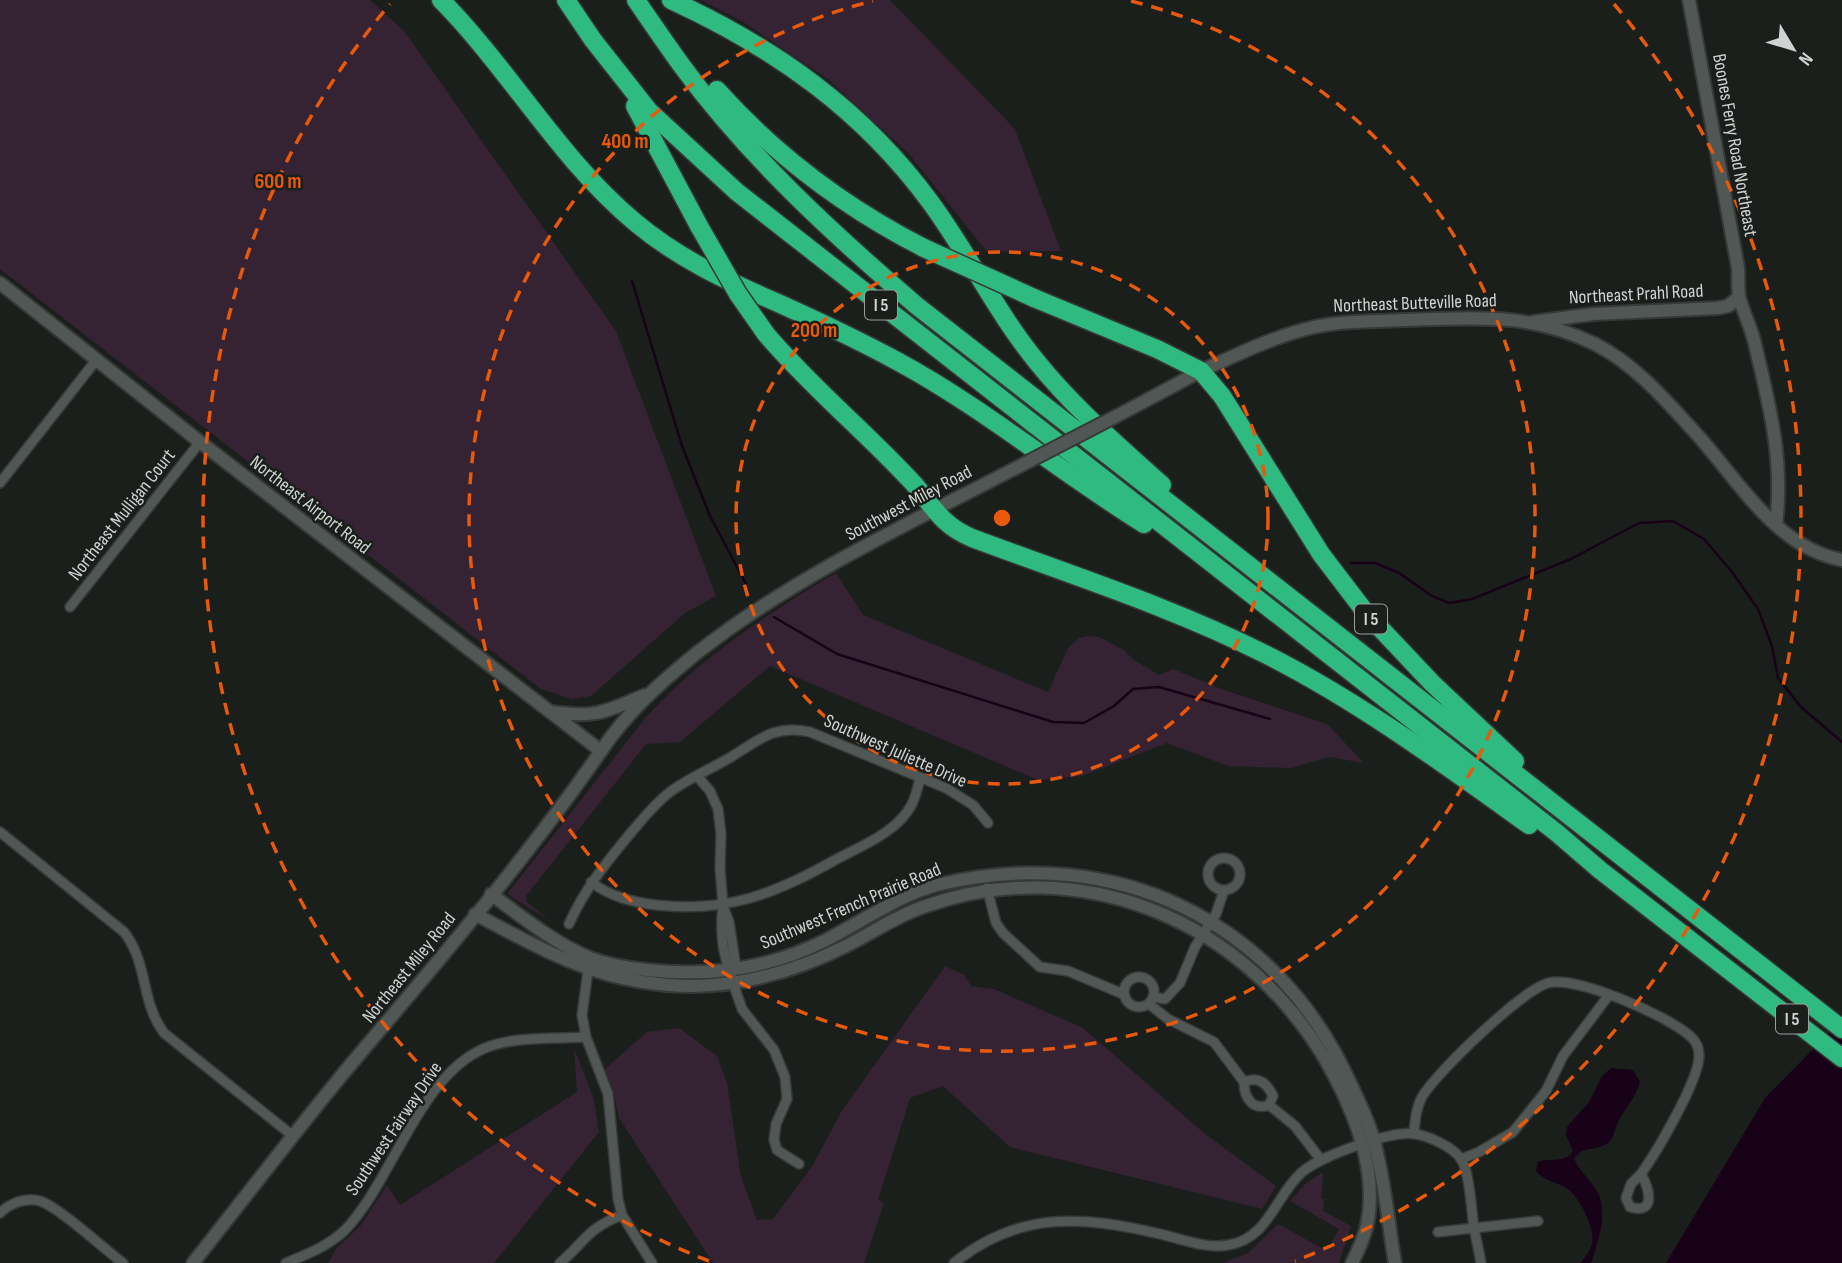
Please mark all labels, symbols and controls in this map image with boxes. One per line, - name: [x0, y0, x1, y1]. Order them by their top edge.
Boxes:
- north arrow: [1758, 14, 1828, 84]
- text: N: [1793, 47, 1817, 70]
- street label: Boones Ferry Road Northeast: [1707, 52, 1762, 239]
- text: 400 m: [602, 129, 648, 154]
- text: 600 m: [254, 169, 302, 194]
- street label: Northeast Prahl Road: [1568, 279, 1704, 310]
- street label: Northeast Butteville Road: [1333, 289, 1497, 318]
- road number: I 5: [865, 290, 897, 320]
- text: 200 m: [791, 318, 837, 343]
- street label: Northeast Mulligan Court: [64, 445, 181, 585]
- street label: Northeast Airport Road: [245, 451, 375, 559]
- street label: Southwest Miley Road: [842, 460, 976, 546]
- centre of rings: [990, 506, 1014, 530]
- road number: I 5: [1355, 604, 1387, 634]
- street label: Southwest Juliette Drive: [820, 710, 970, 793]
- street label: Southwest French Prairie Road: [757, 858, 944, 955]
- street label: Northeast Miley Road: [358, 908, 461, 1028]
- road number: I 5: [1776, 1004, 1808, 1034]
- street label: Southwest Fairway Drive: [341, 1058, 447, 1200]

